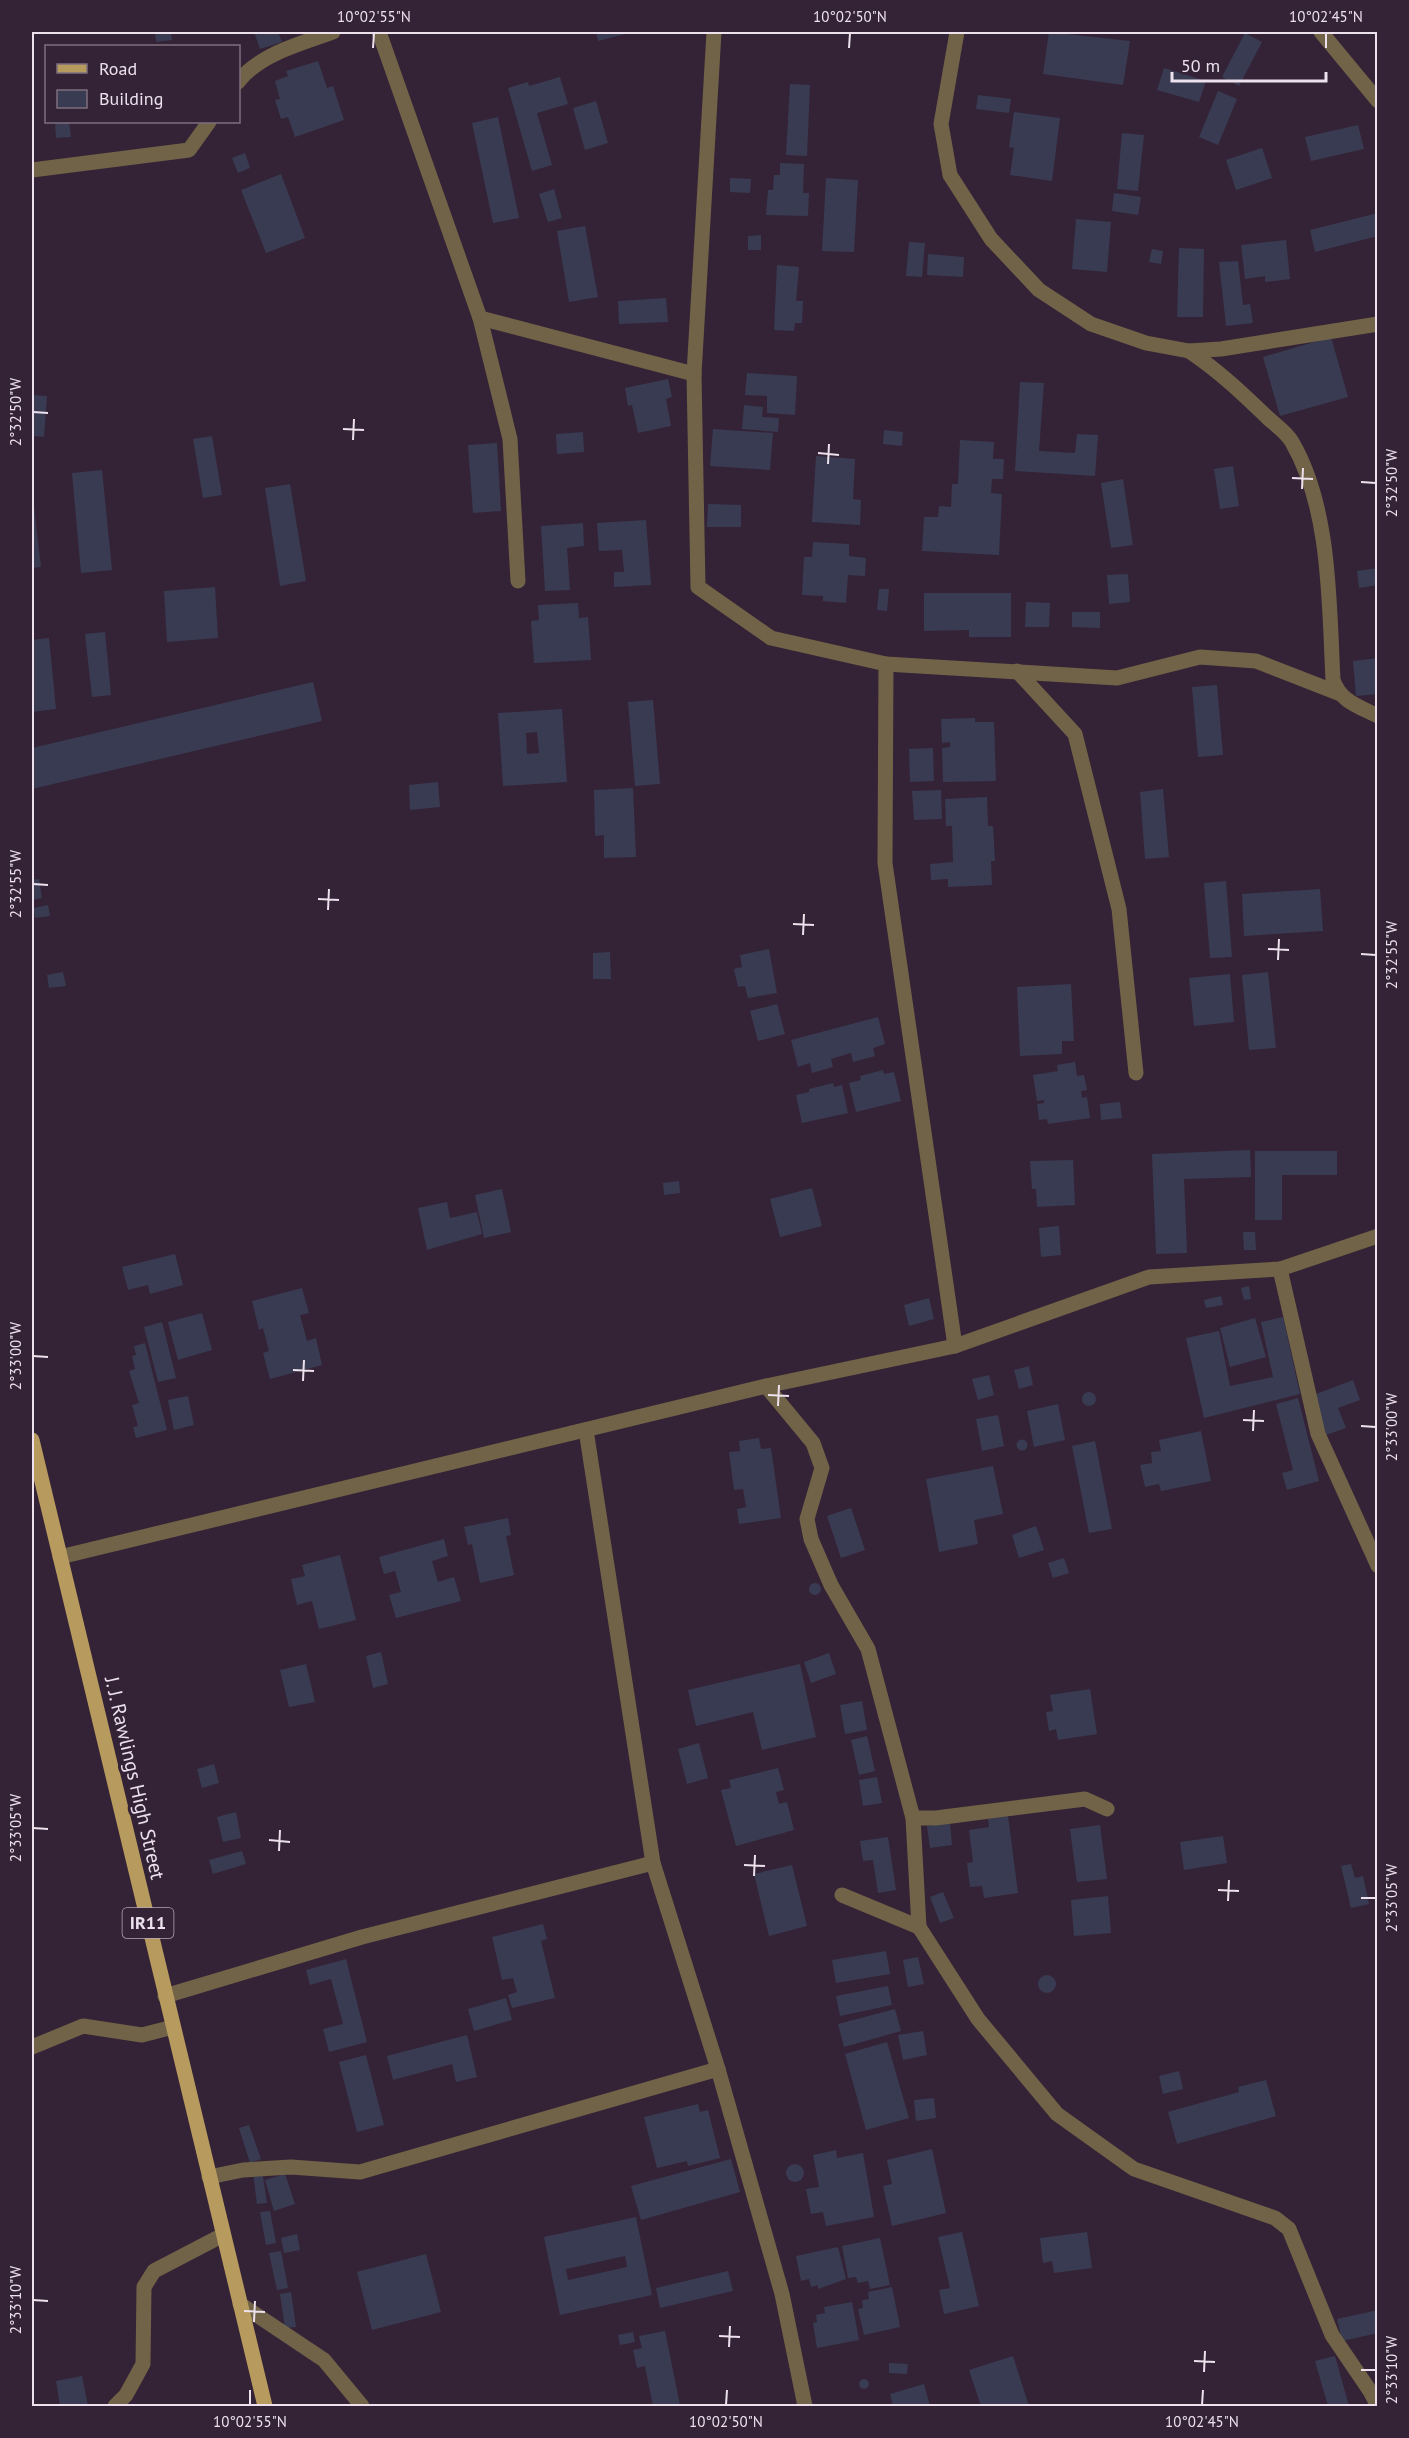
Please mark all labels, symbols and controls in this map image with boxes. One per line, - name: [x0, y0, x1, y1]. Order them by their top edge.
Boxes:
- text: 10°02'55"N: [337, 7, 411, 26]
- text: 10°02'50"N: [813, 7, 887, 26]
- text: 10°02'45"N: [1289, 7, 1363, 26]
- legend: [45, 45, 240, 123]
- scale bar: [1172, 45, 1326, 83]
- text: 50 m: [1181, 54, 1220, 77]
- text: Road: [99, 57, 137, 80]
- text: Building: [99, 87, 163, 110]
- text: 2°32'50"W: [6, 377, 25, 446]
- text: 2°32'50"W: [1382, 448, 1401, 517]
- text: 2°32'55"W: [6, 849, 25, 918]
- text: 2°32'55"W: [1382, 920, 1401, 989]
- text: 2°33'00"W: [6, 1321, 25, 1390]
- text: 2°33'00"W: [1382, 1392, 1401, 1461]
- street label: J. J. Rawlings High Street: [99, 1673, 171, 1882]
- text: 2°33'05"W: [6, 1793, 25, 1862]
- text: 2°33'05"W: [1382, 1863, 1401, 1932]
- road number: IR11: [122, 1908, 174, 1938]
- text: 2°33'10"W: [6, 2265, 25, 2334]
- text: 2°33'10"W: [1382, 2335, 1401, 2404]
- text: 10°02'55"N: [213, 2412, 287, 2431]
- text: 10°02'50"N: [689, 2412, 763, 2431]
- text: 10°02'45"N: [1165, 2412, 1239, 2431]

